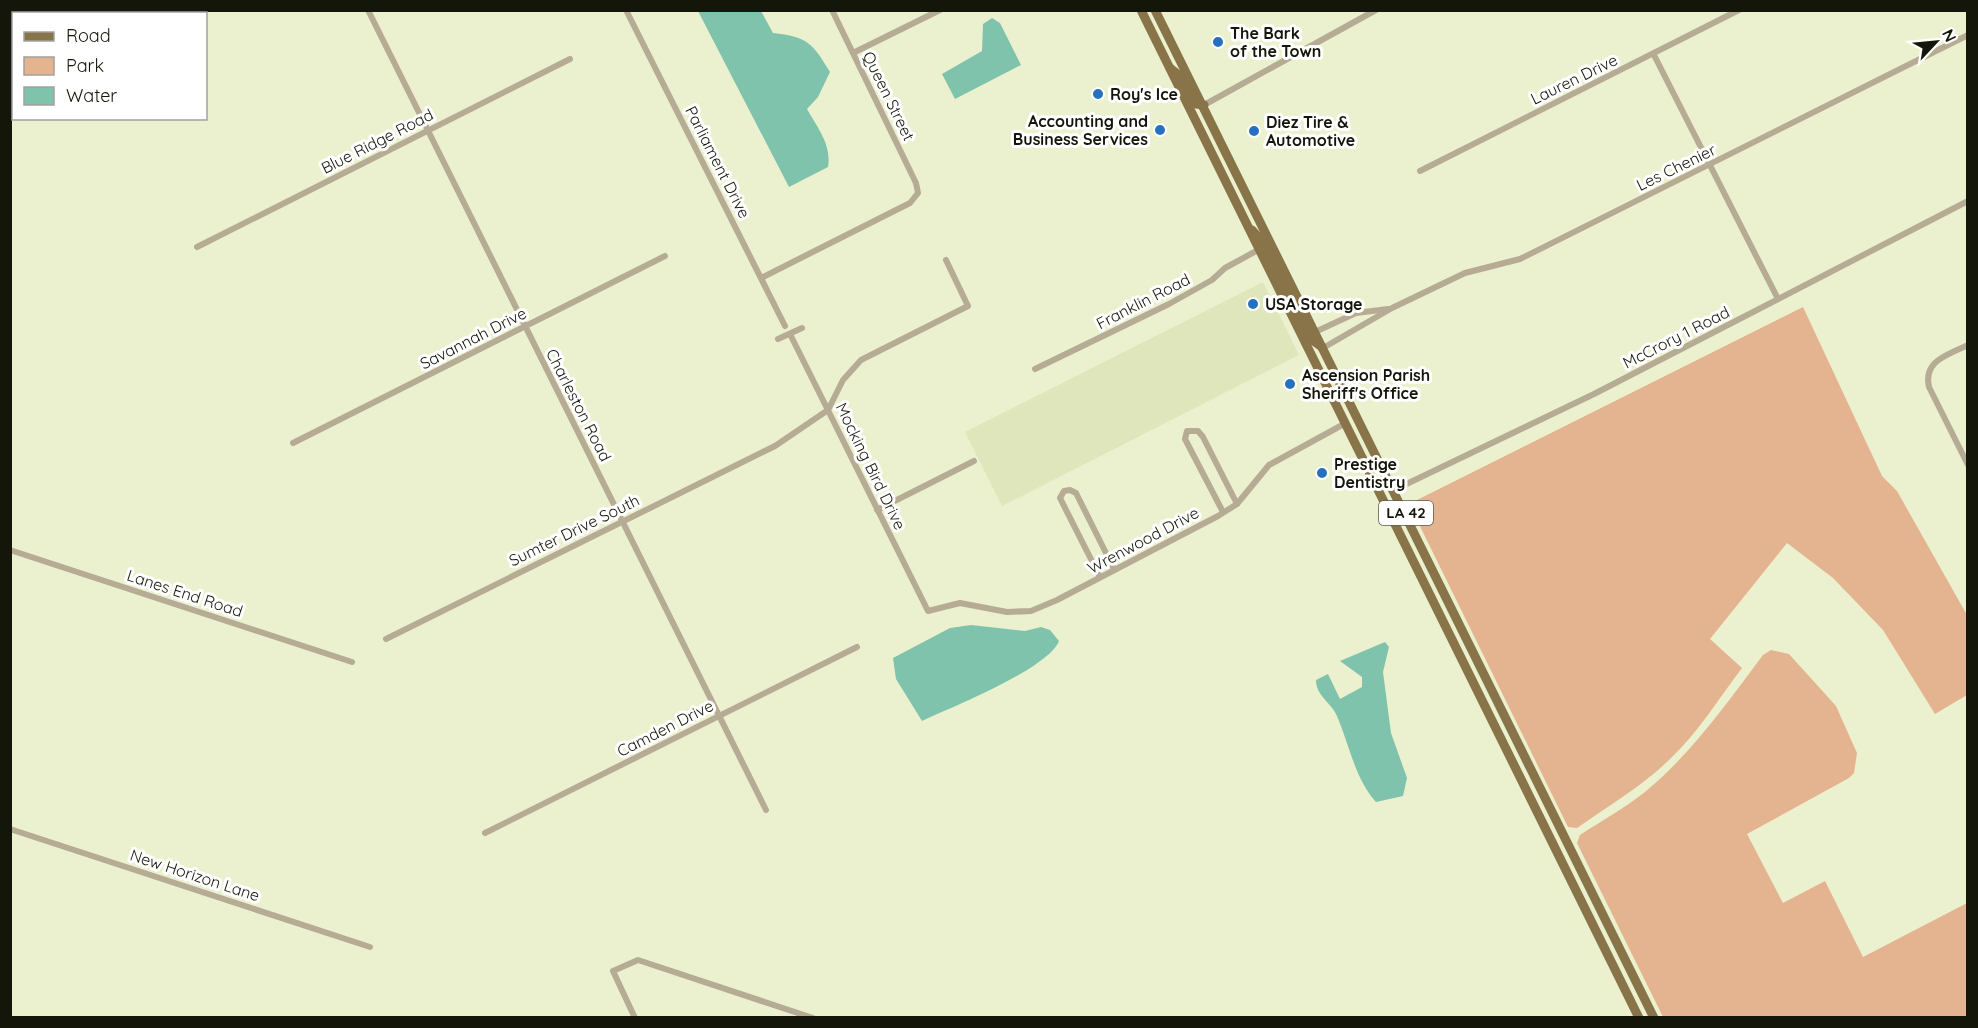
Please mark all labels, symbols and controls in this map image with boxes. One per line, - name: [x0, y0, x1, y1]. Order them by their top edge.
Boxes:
- legend: [12, 12, 207, 120]
- north arrow: [1906, 12, 1966, 72]
- place label: The Bark of the Town: [1230, 23, 1321, 61]
- text: Road: [66, 24, 111, 47]
- text: N: [1938, 26, 1961, 45]
- marker: The Bark of the Town: [1211, 35, 1225, 49]
- street label: Queen Street: [859, 48, 919, 144]
- street label: Lauren Drive: [1527, 49, 1621, 109]
- text: Park: [66, 54, 104, 77]
- text: Water: [66, 84, 117, 107]
- place label: Roy's Ice: [1110, 84, 1178, 104]
- marker: Roy's Ice: [1091, 87, 1105, 101]
- street label: Parliament Drive: [681, 103, 755, 221]
- street label: Blue Ridge Road: [318, 104, 436, 178]
- place label: Accounting and Business Services: [1013, 111, 1148, 149]
- place label: Diez Tire & Automotive: [1266, 112, 1355, 150]
- marker: Accounting and Business Services: [1153, 123, 1167, 137]
- marker: Diez Tire & Automotive: [1247, 124, 1261, 138]
- street label: Les Chenier: [1633, 139, 1719, 195]
- street label: Franklin Road: [1093, 269, 1193, 333]
- place label: USA Storage: [1265, 294, 1363, 314]
- marker: USA Storage: [1246, 297, 1260, 311]
- street label: McCrory 1 Road: [1619, 302, 1733, 372]
- street label: Savannah Drive: [416, 303, 530, 373]
- street label: Charleston Road: [542, 345, 616, 465]
- place label: Ascension Parish Sheriff's Office: [1302, 365, 1430, 403]
- marker: Ascension Parish Sheriff's Office: [1283, 377, 1297, 391]
- street label: Mocking Bird Drive: [832, 399, 910, 533]
- place label: Prestige Dentistry: [1334, 454, 1405, 492]
- marker: Prestige Dentistry: [1315, 466, 1329, 480]
- street label: Sumter Drive South: [505, 490, 643, 570]
- road number: LA 42: [1379, 501, 1433, 525]
- street label: Wrenwood Drive: [1084, 502, 1202, 578]
- street label: Lanes End Road: [125, 565, 245, 621]
- street label: Camden Drive: [613, 695, 717, 761]
- street label: New Horizon Lane: [128, 845, 262, 905]

